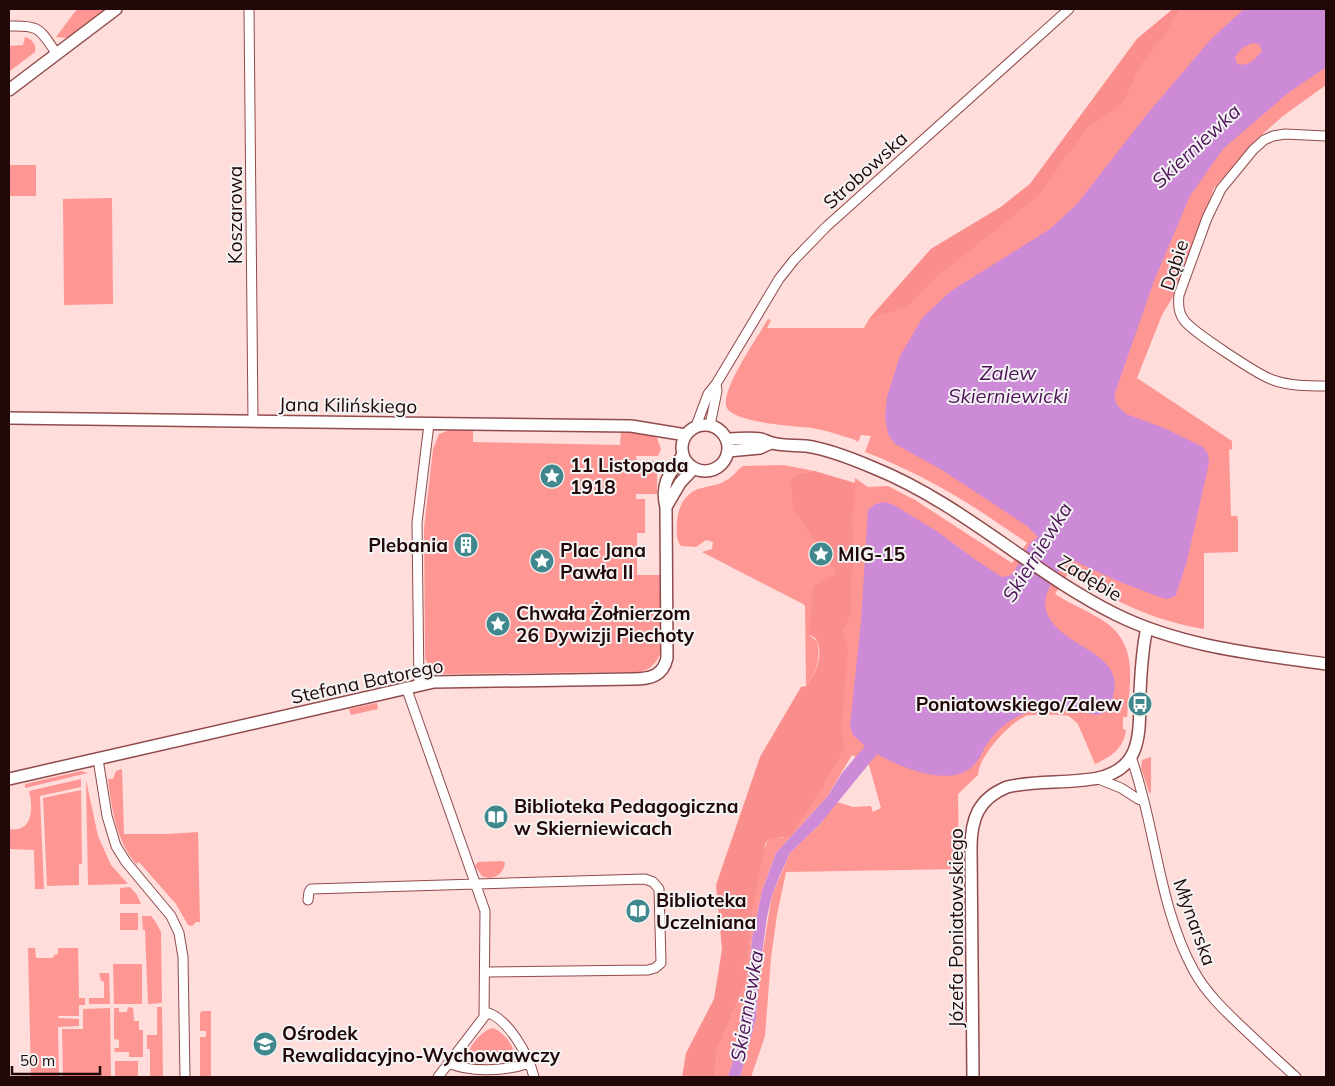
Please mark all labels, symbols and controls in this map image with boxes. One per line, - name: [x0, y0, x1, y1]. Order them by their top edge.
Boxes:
- water label: Skierniewka: [1146, 98, 1245, 193]
- street label: Strobowska: [818, 126, 912, 214]
- street label: Koszarowa: [223, 166, 247, 264]
- street label: Dąbie: [1155, 237, 1193, 293]
- water label: Zalew Skierniewicki: [948, 360, 1068, 408]
- street label: Jana Kilińskiego: [279, 392, 417, 418]
- place label: 11 Listopada 1918: [570, 453, 689, 499]
- place icon: 11 Listopada 1918: [539, 463, 565, 489]
- water label: Skierniewka: [996, 497, 1077, 606]
- building icon: Plebania: [453, 532, 479, 558]
- place label: Plebania: [368, 533, 448, 557]
- place label: Plac Jana Pawła II: [560, 538, 646, 584]
- place icon: MIG-15: [808, 541, 834, 567]
- place label: MIG-15: [838, 542, 905, 566]
- place icon: Plac Jana Pawła II: [529, 548, 555, 574]
- street label: Zadębie: [1054, 550, 1126, 606]
- place label: Chwała Żołnierzom 26 Dywizji Piechoty: [516, 601, 695, 647]
- place icon: Chwała Żołnierzom 26 Dywizji Piechoty: [485, 611, 511, 637]
- street label: Stefana Batorego: [289, 653, 445, 709]
- bus stop icon: Poniatowskiego/Zalew: [1127, 691, 1153, 717]
- place label: Poniatowskiego/Zalew: [916, 692, 1122, 716]
- place label: Biblioteka Pedagogiczna w Skierniewicach: [514, 794, 739, 840]
- library icon: Biblioteka Pedagogiczna w Skierniewicach: [483, 804, 509, 830]
- street label: Józefa Poniatowskiego: [944, 828, 968, 1028]
- street label: Młynarska: [1168, 875, 1222, 969]
- place label: Biblioteka Uczelniana: [656, 888, 756, 934]
- library icon: Biblioteka Uczelniana: [625, 898, 651, 924]
- water label: Skierniewka: [724, 948, 769, 1063]
- place label: Ośrodek Rewalidacyjno-Wychowawczy: [282, 1021, 561, 1067]
- school or university icon: Ośrodek Rewalidacyjno-Wychowawczy: [252, 1031, 278, 1057]
- scale bar: [12, 1044, 100, 1076]
- text: 50 m: [20, 1051, 55, 1070]

